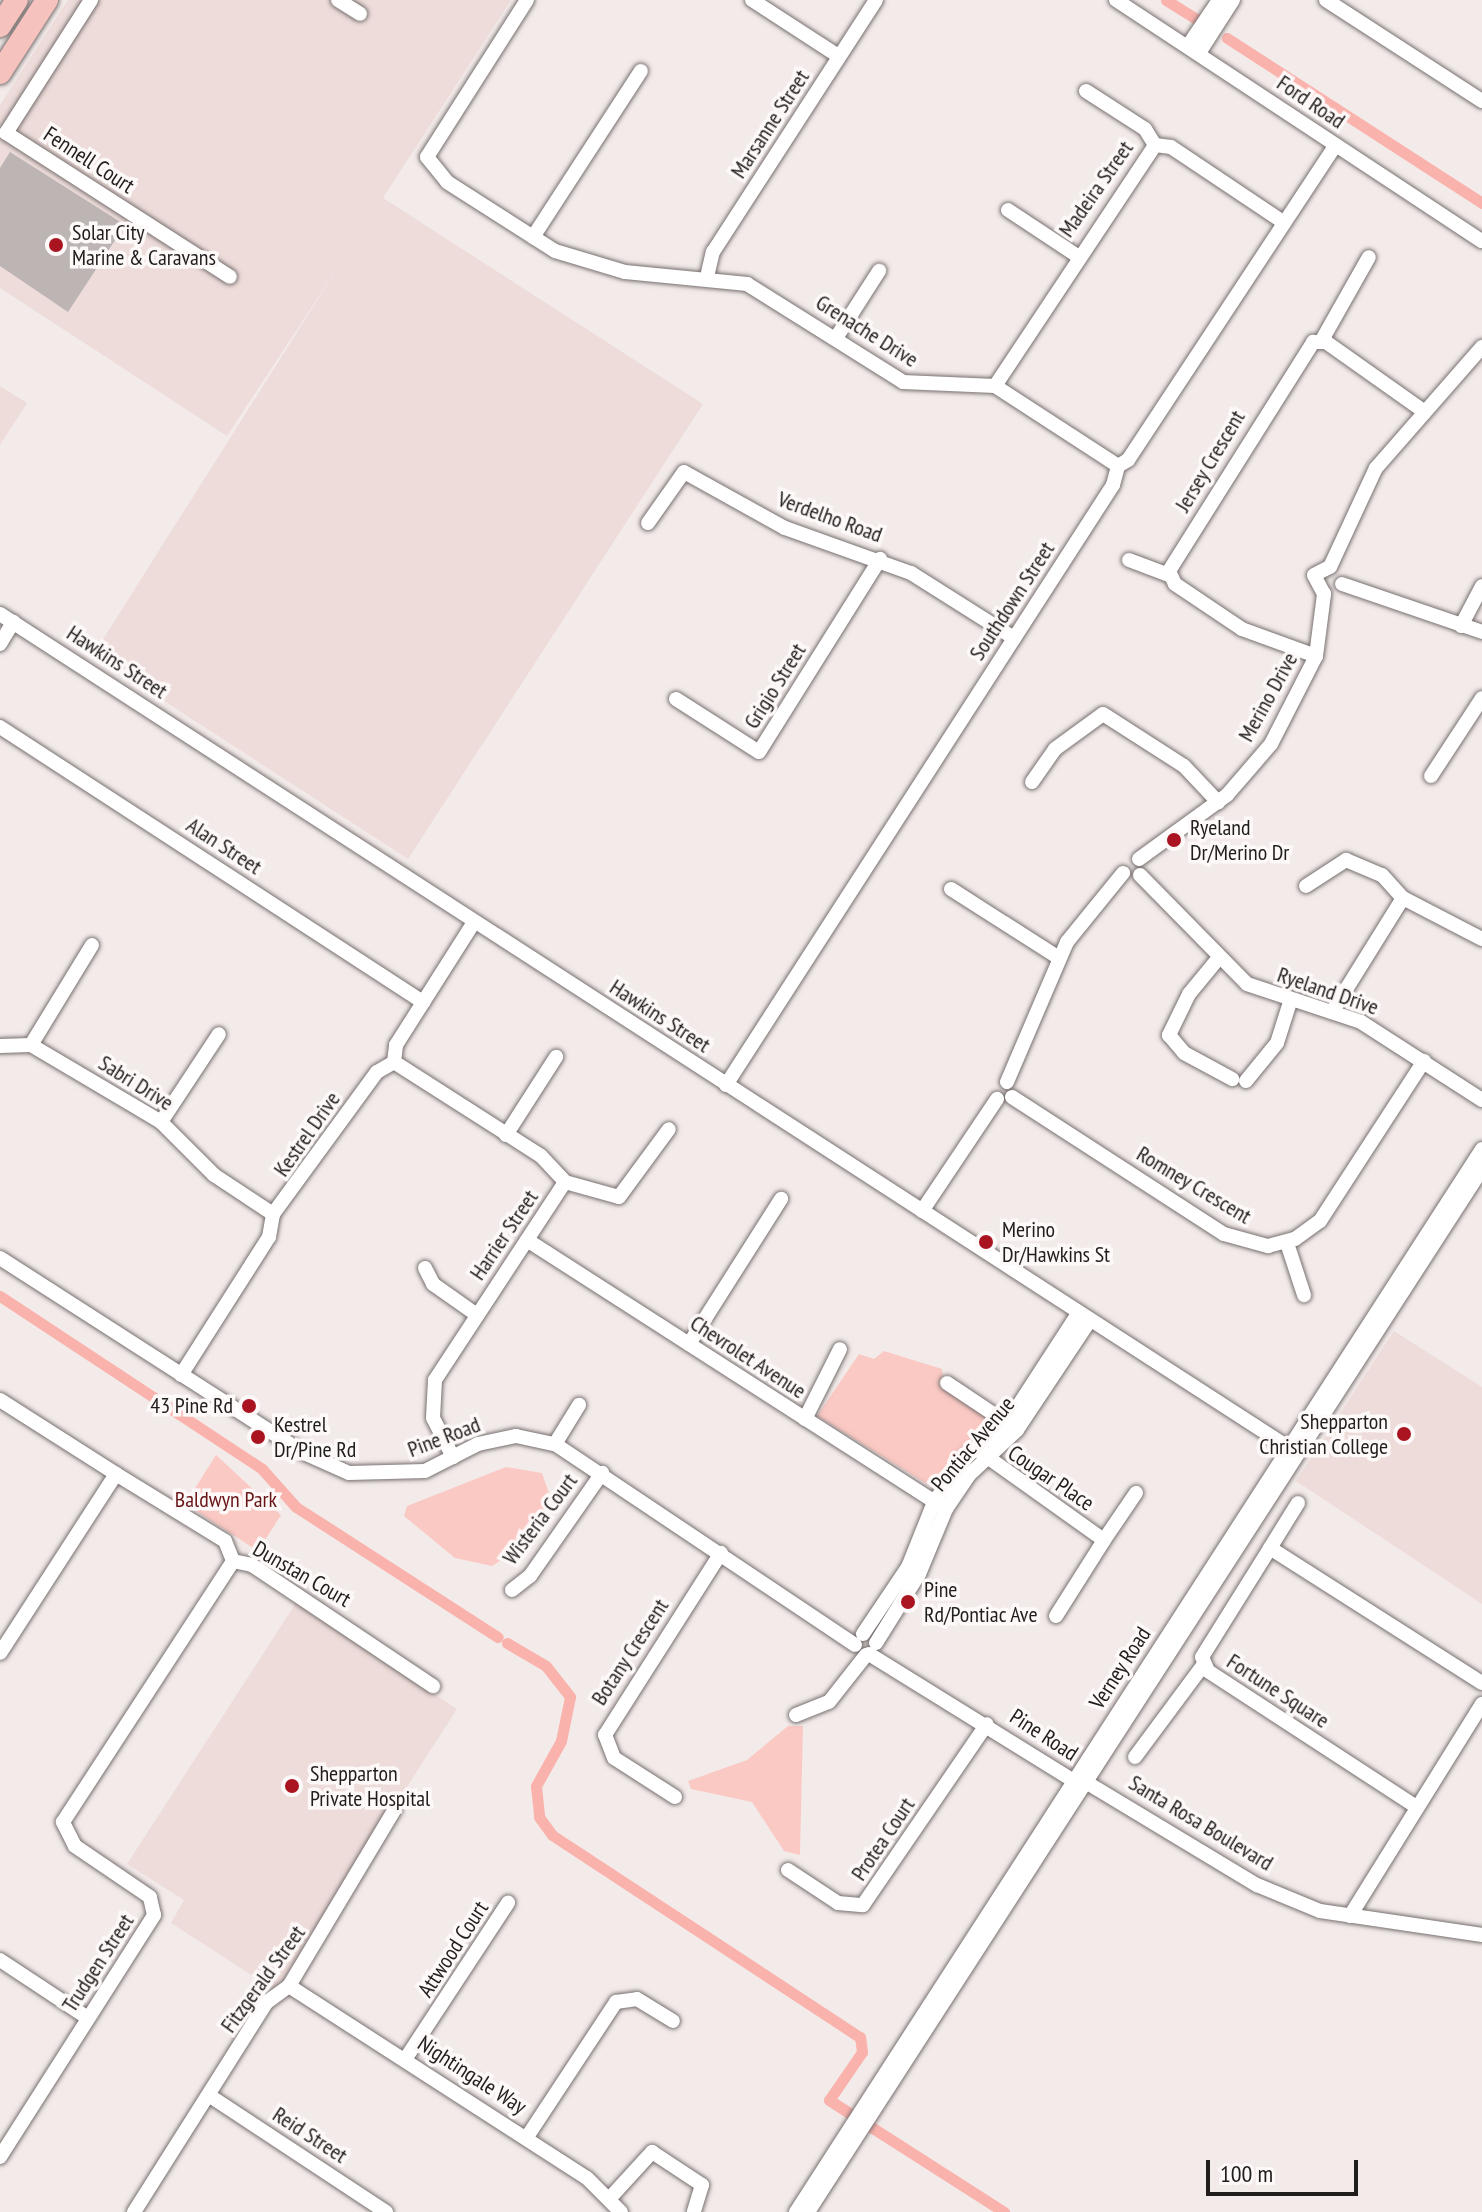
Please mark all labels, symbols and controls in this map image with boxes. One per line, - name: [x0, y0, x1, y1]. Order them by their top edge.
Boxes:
- street label: Marsanne Street: [725, 65, 815, 183]
- street label: Ford Road: [1272, 70, 1350, 134]
- street label: Fennell Court: [39, 121, 139, 199]
- street label: Madeira Street: [1053, 136, 1139, 242]
- place label: Solar City Marine & Caravans: [72, 219, 216, 270]
- marker: Solar City Marine & Caravans: [47, 236, 65, 254]
- street label: Grenache Drive: [811, 289, 923, 373]
- street label: Jersey Crescent: [1169, 405, 1251, 517]
- street label: Verdelho Road: [774, 486, 886, 548]
- street label: Southdown Street: [964, 537, 1060, 665]
- street label: Hawkins Street: [62, 620, 172, 704]
- street label: Grigio Street: [738, 638, 812, 734]
- street label: Merino Drive: [1233, 648, 1303, 746]
- street label: Alan Street: [182, 812, 266, 880]
- place label: Ryeland Dr/Merino Dr: [1190, 814, 1289, 866]
- marker: Ryeland Dr/Merino Dr: [1165, 831, 1183, 849]
- street label: Ryeland Drive: [1274, 961, 1382, 1021]
- street label: Hawkins Street: [605, 974, 715, 1058]
- street label: Sabri Drive: [94, 1050, 178, 1116]
- street label: Kestrel Drive: [268, 1087, 346, 1181]
- street label: Romney Crescent: [1132, 1140, 1256, 1230]
- street label: Harrier Street: [464, 1185, 544, 1285]
- place label: Merino Dr/Hawkins St: [1002, 1216, 1110, 1268]
- marker: Merino Dr/Hawkins St: [977, 1233, 995, 1251]
- street label: Chevrolet Avenue: [685, 1310, 811, 1404]
- street label: Pontiac Avenue: [926, 1391, 1020, 1497]
- place label: 43 Pine Rd: [150, 1393, 233, 1419]
- marker: 43 Pine Rd: [240, 1397, 258, 1415]
- place label: Shepparton Christian College: [1259, 1408, 1388, 1460]
- place label: Kestrel Dr/Pine Rd: [274, 1411, 356, 1462]
- street label: Pine Road: [404, 1411, 484, 1463]
- marker: Shepparton Christian College: [1395, 1425, 1413, 1443]
- marker: Kestrel Dr/Pine Rd: [249, 1428, 267, 1446]
- street label: Cougar Place: [1003, 1440, 1099, 1516]
- street label: Wisteria Court: [497, 1468, 583, 1570]
- park label: Baldwyn Park: [175, 1487, 277, 1513]
- street label: Dunstan Court: [248, 1535, 356, 1613]
- place label: Pine Rd/Pontiac Ave: [924, 1576, 1038, 1628]
- marker: Pine Rd/Pontiac Ave: [899, 1593, 917, 1611]
- street label: Botany Crescent: [586, 1594, 674, 1710]
- street label: Verney Road: [1084, 1622, 1156, 1714]
- street label: Fortune Square: [1222, 1648, 1334, 1734]
- street label: Pine Road: [1005, 1703, 1083, 1767]
- place label: Shepparton Private Hospital: [310, 1760, 430, 1812]
- street label: Santa Rosa Boulevard: [1124, 1770, 1278, 1876]
- marker: Shepparton Private Hospital: [281, 1775, 303, 1797]
- street label: Protea Court: [846, 1792, 920, 1886]
- street label: Attwood Court: [412, 1896, 494, 2002]
- street label: Trudgen Street: [57, 1909, 139, 2017]
- street label: Fitzgerald Street: [215, 1920, 311, 2038]
- street label: Nightingale Way: [413, 2030, 531, 2120]
- street label: Reid Street: [268, 2101, 352, 2169]
- scale bar: [1210, 2144, 1362, 2194]
- text: 100 m: [1220, 2158, 1273, 2189]

